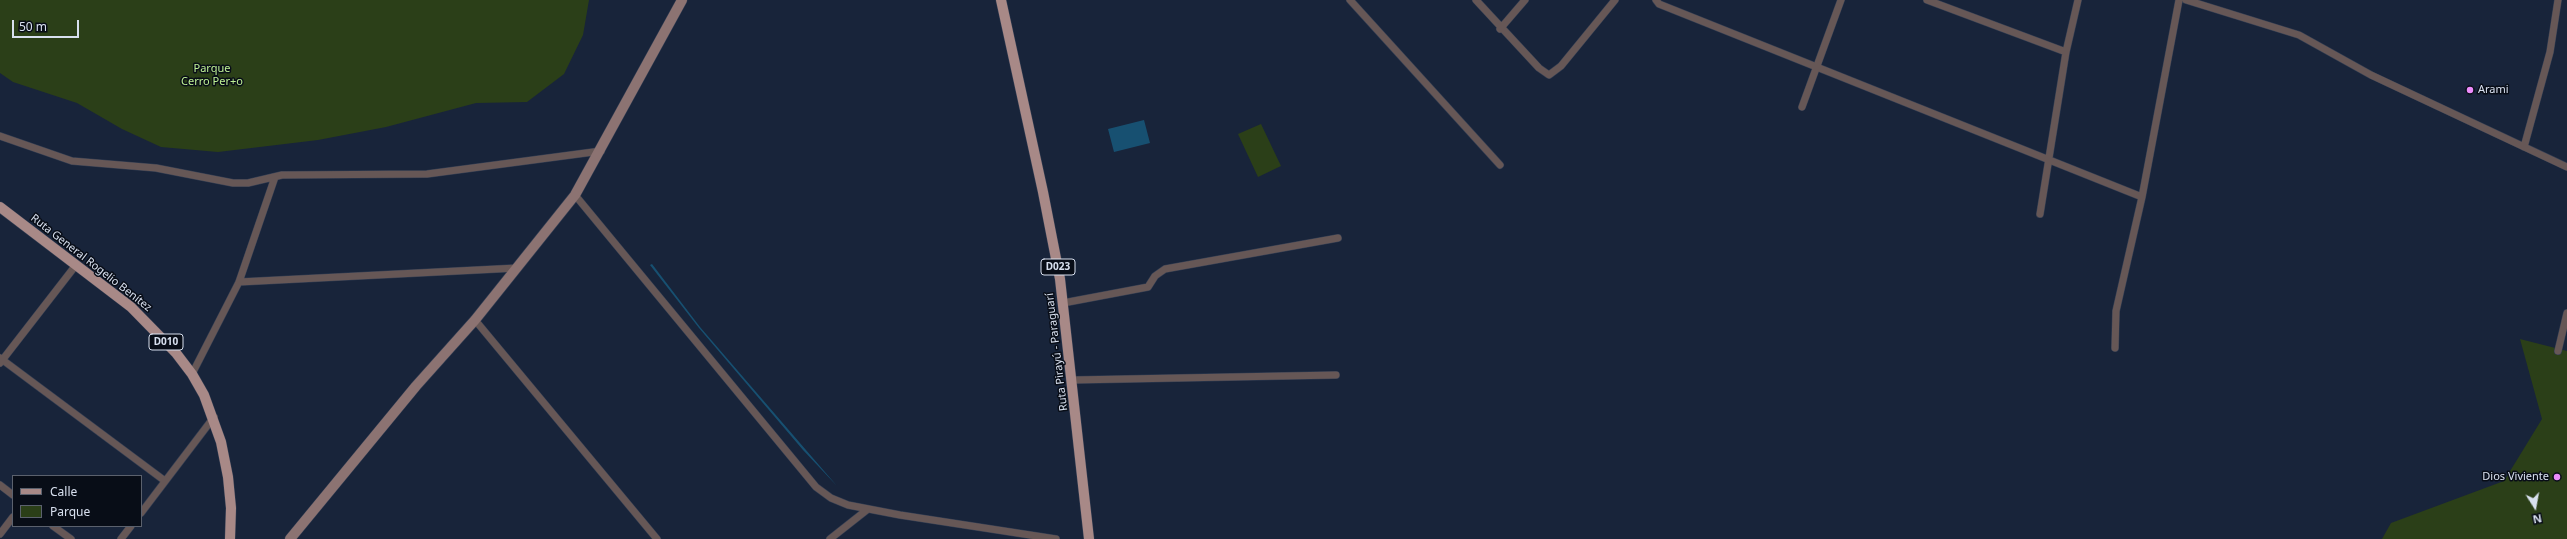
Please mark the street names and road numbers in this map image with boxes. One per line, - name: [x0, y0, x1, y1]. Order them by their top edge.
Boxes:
- street label: Ruta General Rogelio Benítez: [28, 212, 154, 314]
- road number: D023: [1041, 259, 1075, 275]
- street label: Ruta Pirayú - Paraguarí: [1043, 292, 1071, 412]
- road number: D010: [149, 334, 183, 350]

